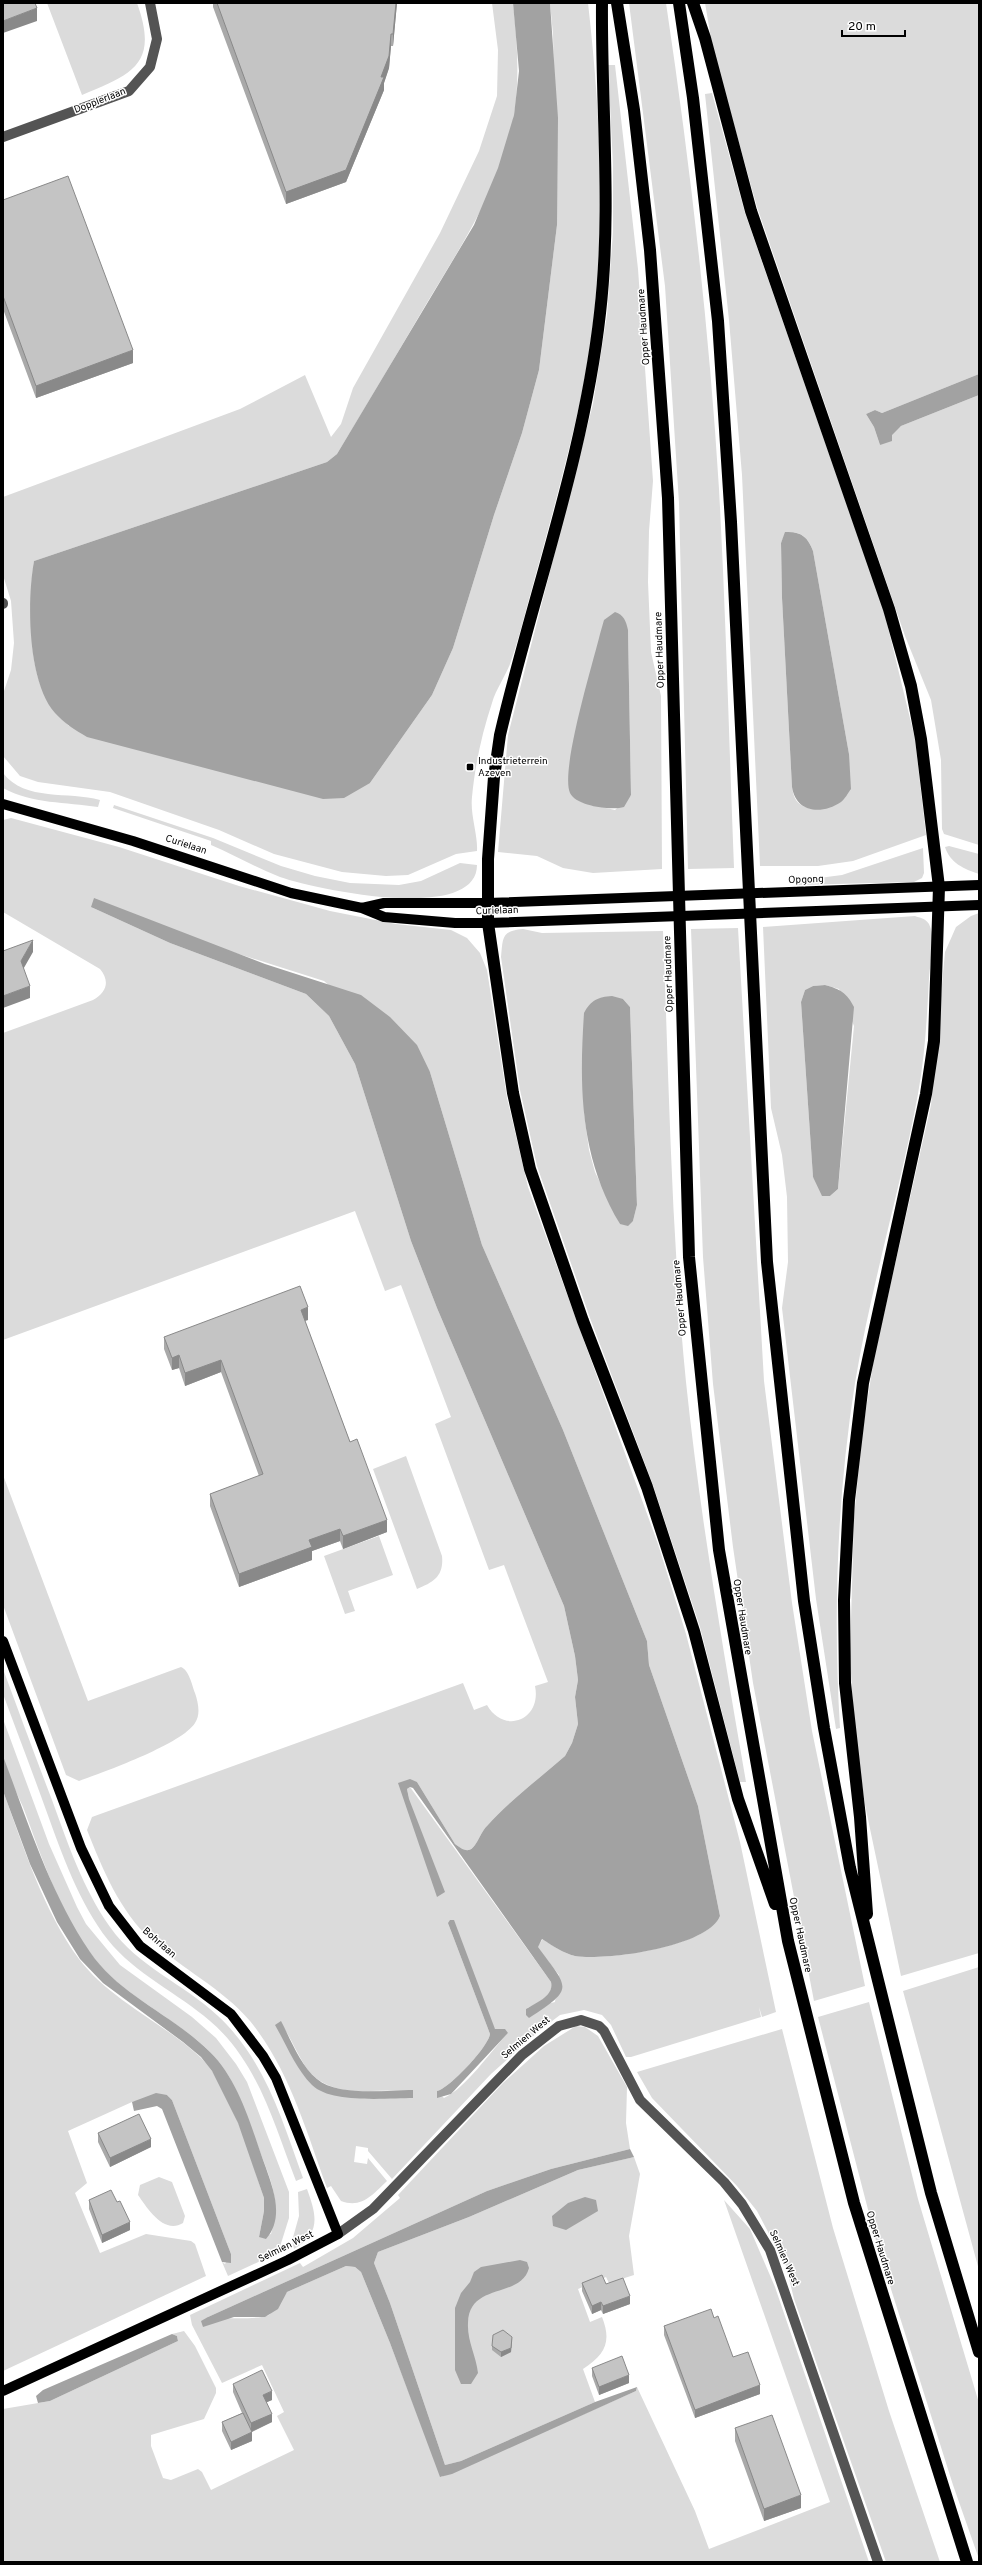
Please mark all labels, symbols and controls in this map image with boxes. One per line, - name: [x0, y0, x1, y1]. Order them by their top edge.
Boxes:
- scale bar: [842, 12, 905, 38]
- text: 20 m: [848, 19, 876, 35]
- street label: Dopplerlaan: [72, 85, 128, 117]
- street label: Opper Haudmare: [635, 288, 653, 366]
- street label: Opper Haudmare: [652, 612, 668, 688]
- place label: Industrieterrein Azeven: [478, 755, 548, 780]
- marker: Industrieterrein Azeven: [465, 762, 475, 772]
- street label: Curielaan: [164, 832, 208, 858]
- street label: Opgong: [788, 873, 824, 887]
- street label: Curielaan: [475, 904, 519, 918]
- street label: Opper Haudmare: [661, 936, 677, 1012]
- street label: Opper Haudmare: [670, 1259, 690, 1337]
- street label: Opper Haudmare: [730, 1578, 754, 1656]
- street label: Opper Haudmare: [786, 1896, 814, 1974]
- street label: Bohrlaan: [139, 1925, 179, 1961]
- street label: Selmien West: [499, 2014, 553, 2062]
- street label: Opper Haudmare: [863, 2209, 897, 2287]
- street label: Selmien West: [256, 2228, 316, 2266]
- street label: Selmien West: [766, 2228, 802, 2288]

